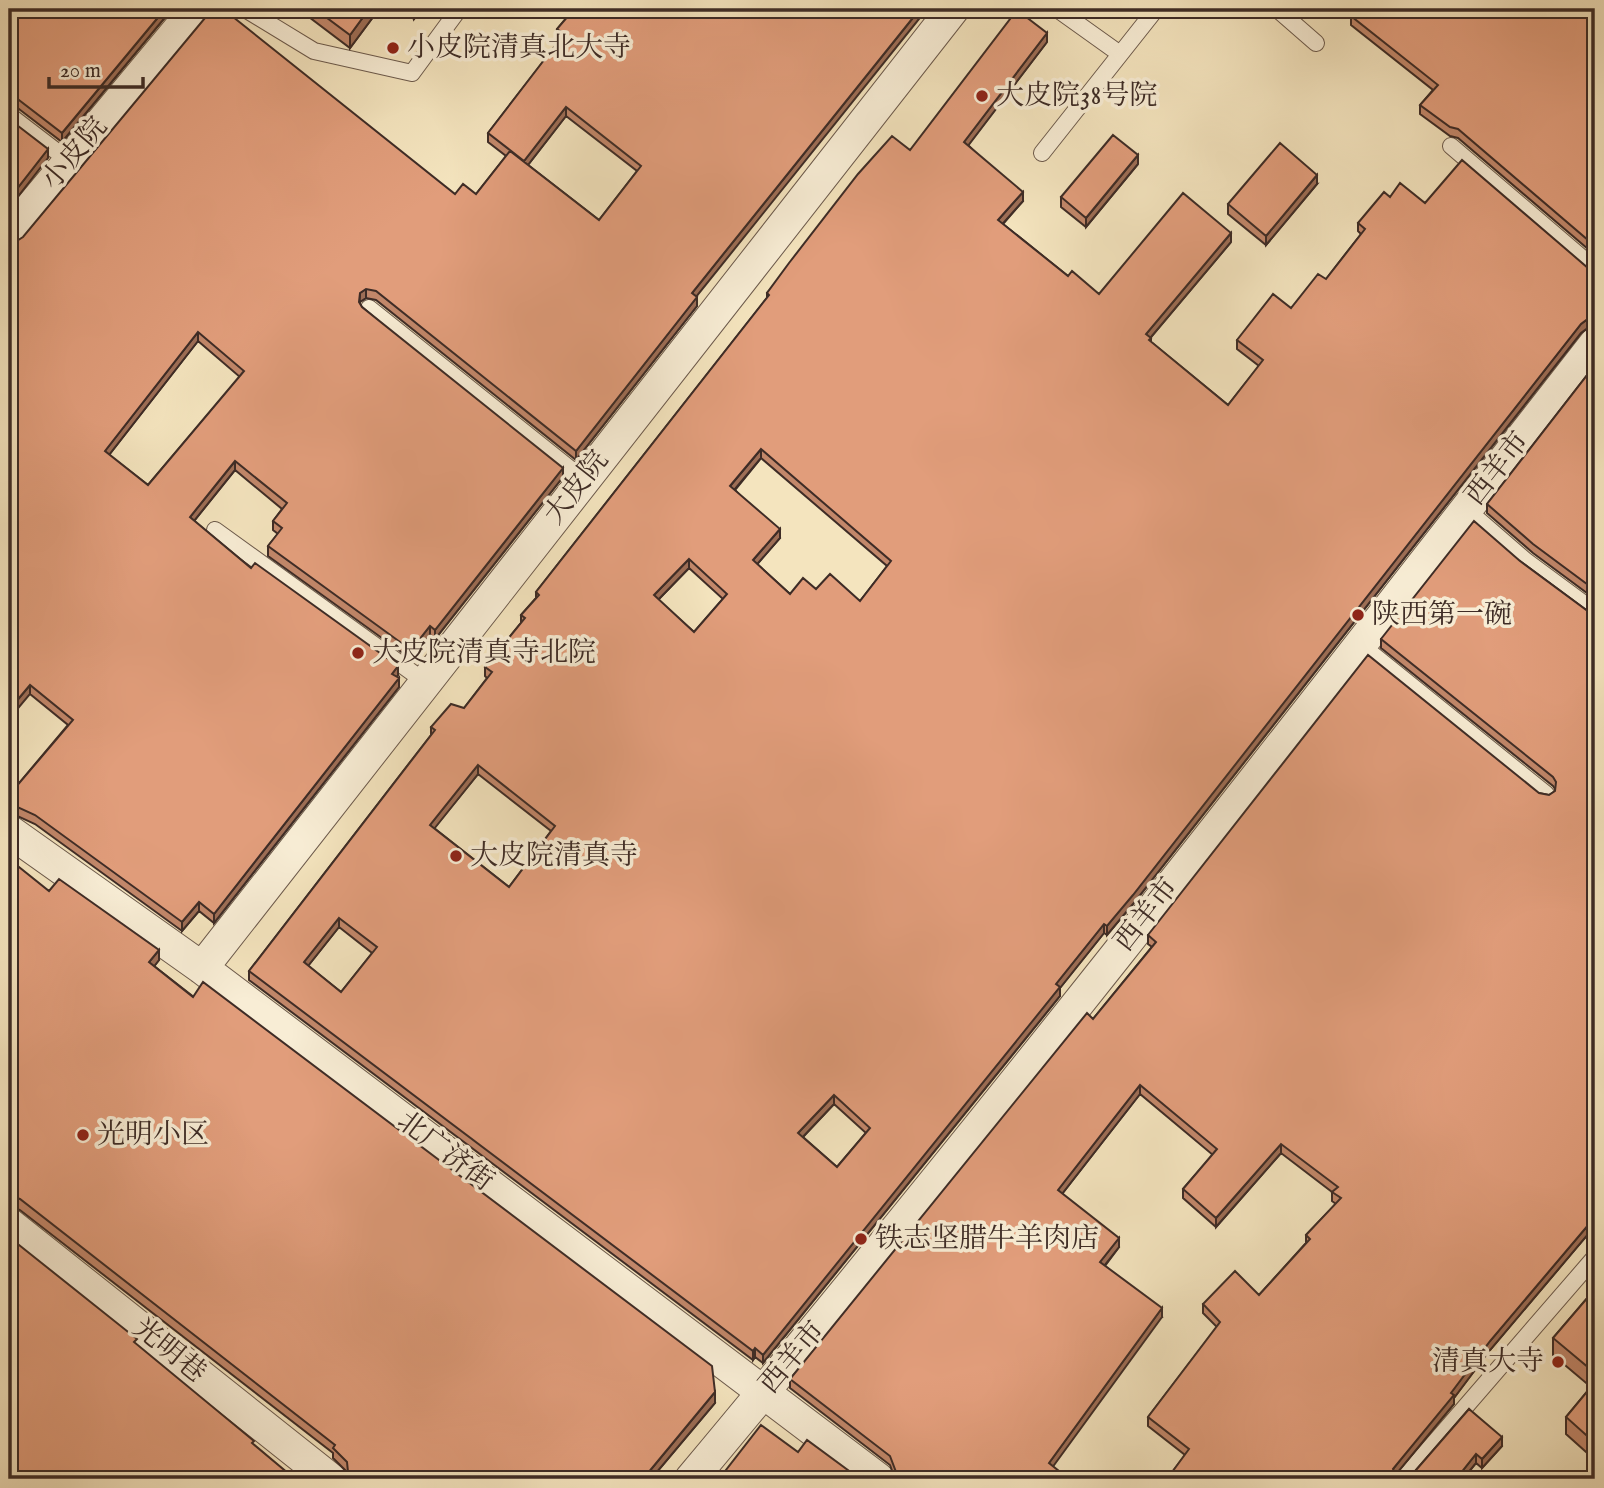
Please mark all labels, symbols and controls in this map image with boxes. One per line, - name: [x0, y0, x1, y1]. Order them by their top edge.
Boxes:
- place label: 小皮院清真北大寺: [407, 31, 631, 66]
- marker: 小皮院清真北大寺: [385, 40, 401, 56]
- scale bar: [49, 46, 144, 90]
- text: 20 m: [60, 58, 101, 85]
- place label: 大皮院38号院: [996, 79, 1157, 114]
- marker: 大皮院38号院: [974, 88, 990, 104]
- street label: 小皮院: [35, 111, 115, 197]
- street label: 西羊市: [1458, 425, 1538, 513]
- street label: 大皮院: [537, 444, 617, 532]
- place label: 陕西第一碗: [1372, 598, 1512, 633]
- marker: 陕西第一碗: [1350, 607, 1366, 623]
- place label: 大皮院清真寺北院: [372, 636, 596, 671]
- marker: 大皮院清真寺北院: [350, 645, 366, 661]
- place label: 大皮院清真寺: [470, 839, 638, 874]
- marker: 大皮院清真寺: [448, 848, 464, 864]
- street label: 西羊市: [1107, 871, 1187, 959]
- street label: 北广济街: [390, 1104, 500, 1200]
- place label: 光明小区: [97, 1118, 209, 1153]
- marker: 光明小区: [75, 1127, 91, 1143]
- place label: 铁志坚腊牛羊肉店: [875, 1222, 1099, 1257]
- marker: 铁志坚腊牛羊肉店: [853, 1231, 869, 1247]
- street label: 光明巷: [125, 1311, 213, 1391]
- street label: 西羊市: [753, 1315, 833, 1401]
- place label: 清真大寺: [1432, 1345, 1544, 1380]
- marker: 清真大寺: [1550, 1354, 1566, 1370]

